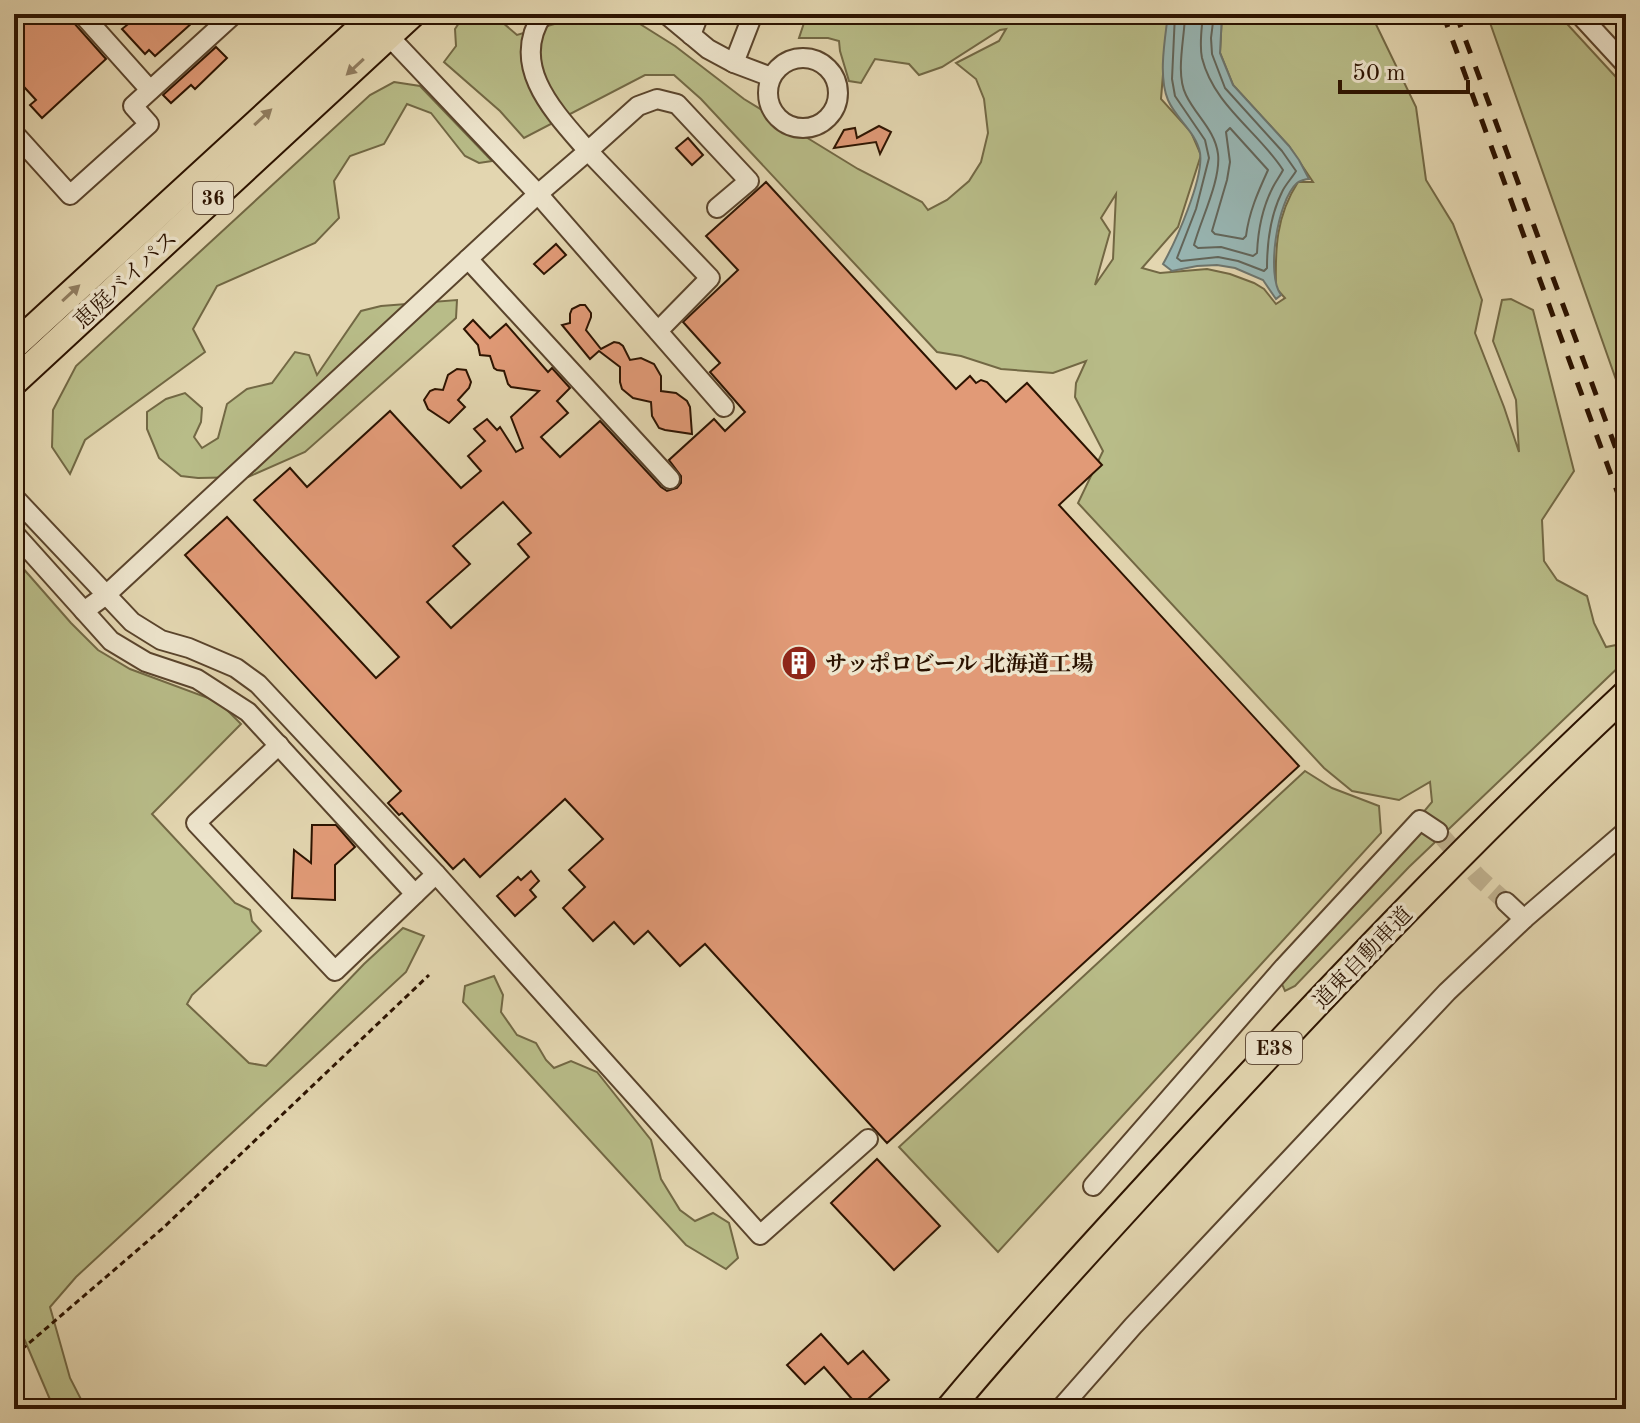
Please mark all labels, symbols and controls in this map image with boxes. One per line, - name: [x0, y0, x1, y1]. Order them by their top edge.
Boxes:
- scale bar: [1340, 44, 1468, 94]
- one-way arrow: [346, 57, 365, 75]
- text: 50 m: [1352, 62, 1406, 86]
- one-way arrow: [253, 109, 272, 127]
- road number: 36: [193, 182, 233, 214]
- street label: 恵庭バイパス: [69, 226, 182, 333]
- one-way arrow: [62, 285, 81, 303]
- building icon: サッポロビール 北海道工場: [780, 644, 818, 682]
- place label: サッポロビール 北海道工場: [825, 652, 1093, 676]
- street label: 道東自動車道: [1308, 902, 1417, 1014]
- road number: E38: [1246, 1032, 1302, 1064]

